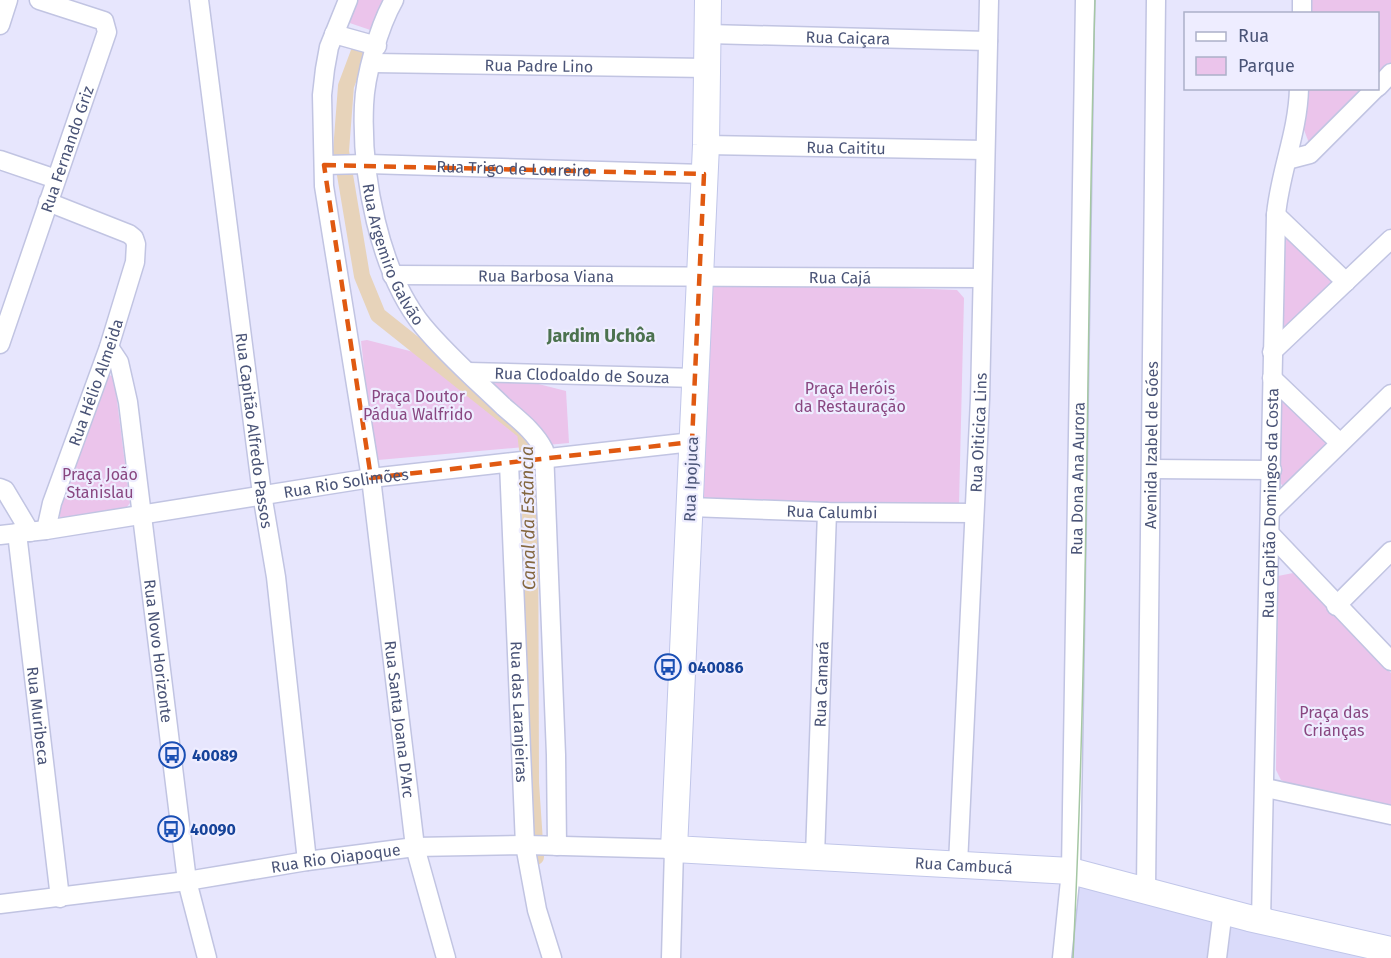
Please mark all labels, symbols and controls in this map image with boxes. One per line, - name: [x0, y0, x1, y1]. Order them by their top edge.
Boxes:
- legend: [1184, 12, 1379, 90]
- text: Rua: [1238, 25, 1269, 47]
- street label: Rua Caiçara: [805, 27, 890, 48]
- street label: Rua Padre Lino: [485, 55, 593, 76]
- text: Parque: [1238, 55, 1295, 77]
- street label: Rua Fernando Griz: [36, 83, 97, 215]
- street label: Rua Caititu: [806, 137, 886, 158]
- street label: Rua Trigo de Loureiro: [436, 157, 592, 180]
- street label: Rua Argemiro Galvão: [359, 182, 428, 329]
- street label: Rua Barbosa Viana: [478, 266, 614, 286]
- street label: Rua Cajá: [809, 268, 871, 287]
- street label: Rua Hélio Almeida: [64, 316, 127, 448]
- district label: Jardim Uchôa: [546, 325, 655, 347]
- street label: Rua Capitão Alfredo Passos: [232, 332, 277, 530]
- street label: Avenida Izabel de Góes: [1141, 361, 1161, 529]
- street label: Rua Clodoaldo de Souza: [494, 363, 670, 387]
- street label: Rua Oiticica Lins: [966, 372, 990, 493]
- park label: Praça Heróis da Restauração: [794, 379, 906, 417]
- park label: Praça Doutor Pádua Walfrido: [363, 387, 473, 424]
- street label: Rua Capitão Domingos da Costa: [1258, 388, 1282, 618]
- street label: Rua Dona Ana Aurora: [1067, 402, 1088, 555]
- street label: Rua Ipojuca: [680, 436, 702, 522]
- water label: Canal da Estância: [516, 446, 540, 590]
- street label: Rua Rio Solimões: [282, 464, 410, 501]
- park label: Praça João Stanislau: [62, 465, 138, 502]
- street label: Rua Calumbi: [786, 501, 878, 522]
- street label: Rua Novo Horizonte: [140, 578, 177, 724]
- street label: Rua Santa Joana D'Arc: [381, 639, 419, 799]
- street label: Rua das Laranjeiras: [507, 641, 532, 783]
- street label: Rua Camará: [810, 641, 832, 728]
- bus stop icon: 040086: [653, 652, 683, 682]
- place label: 040086: [688, 658, 743, 677]
- street label: Rua Muribeca: [23, 666, 54, 766]
- park label: Praça das Crianças: [1299, 703, 1369, 741]
- bus stop icon: 40089: [157, 740, 187, 770]
- place label: 40089: [192, 746, 238, 765]
- bus stop icon: 40090: [156, 814, 186, 844]
- place label: 40090: [190, 820, 236, 839]
- street label: Rua Rio Oiapoque: [270, 839, 402, 876]
- street label: Rua Cambucá: [914, 853, 1013, 877]

